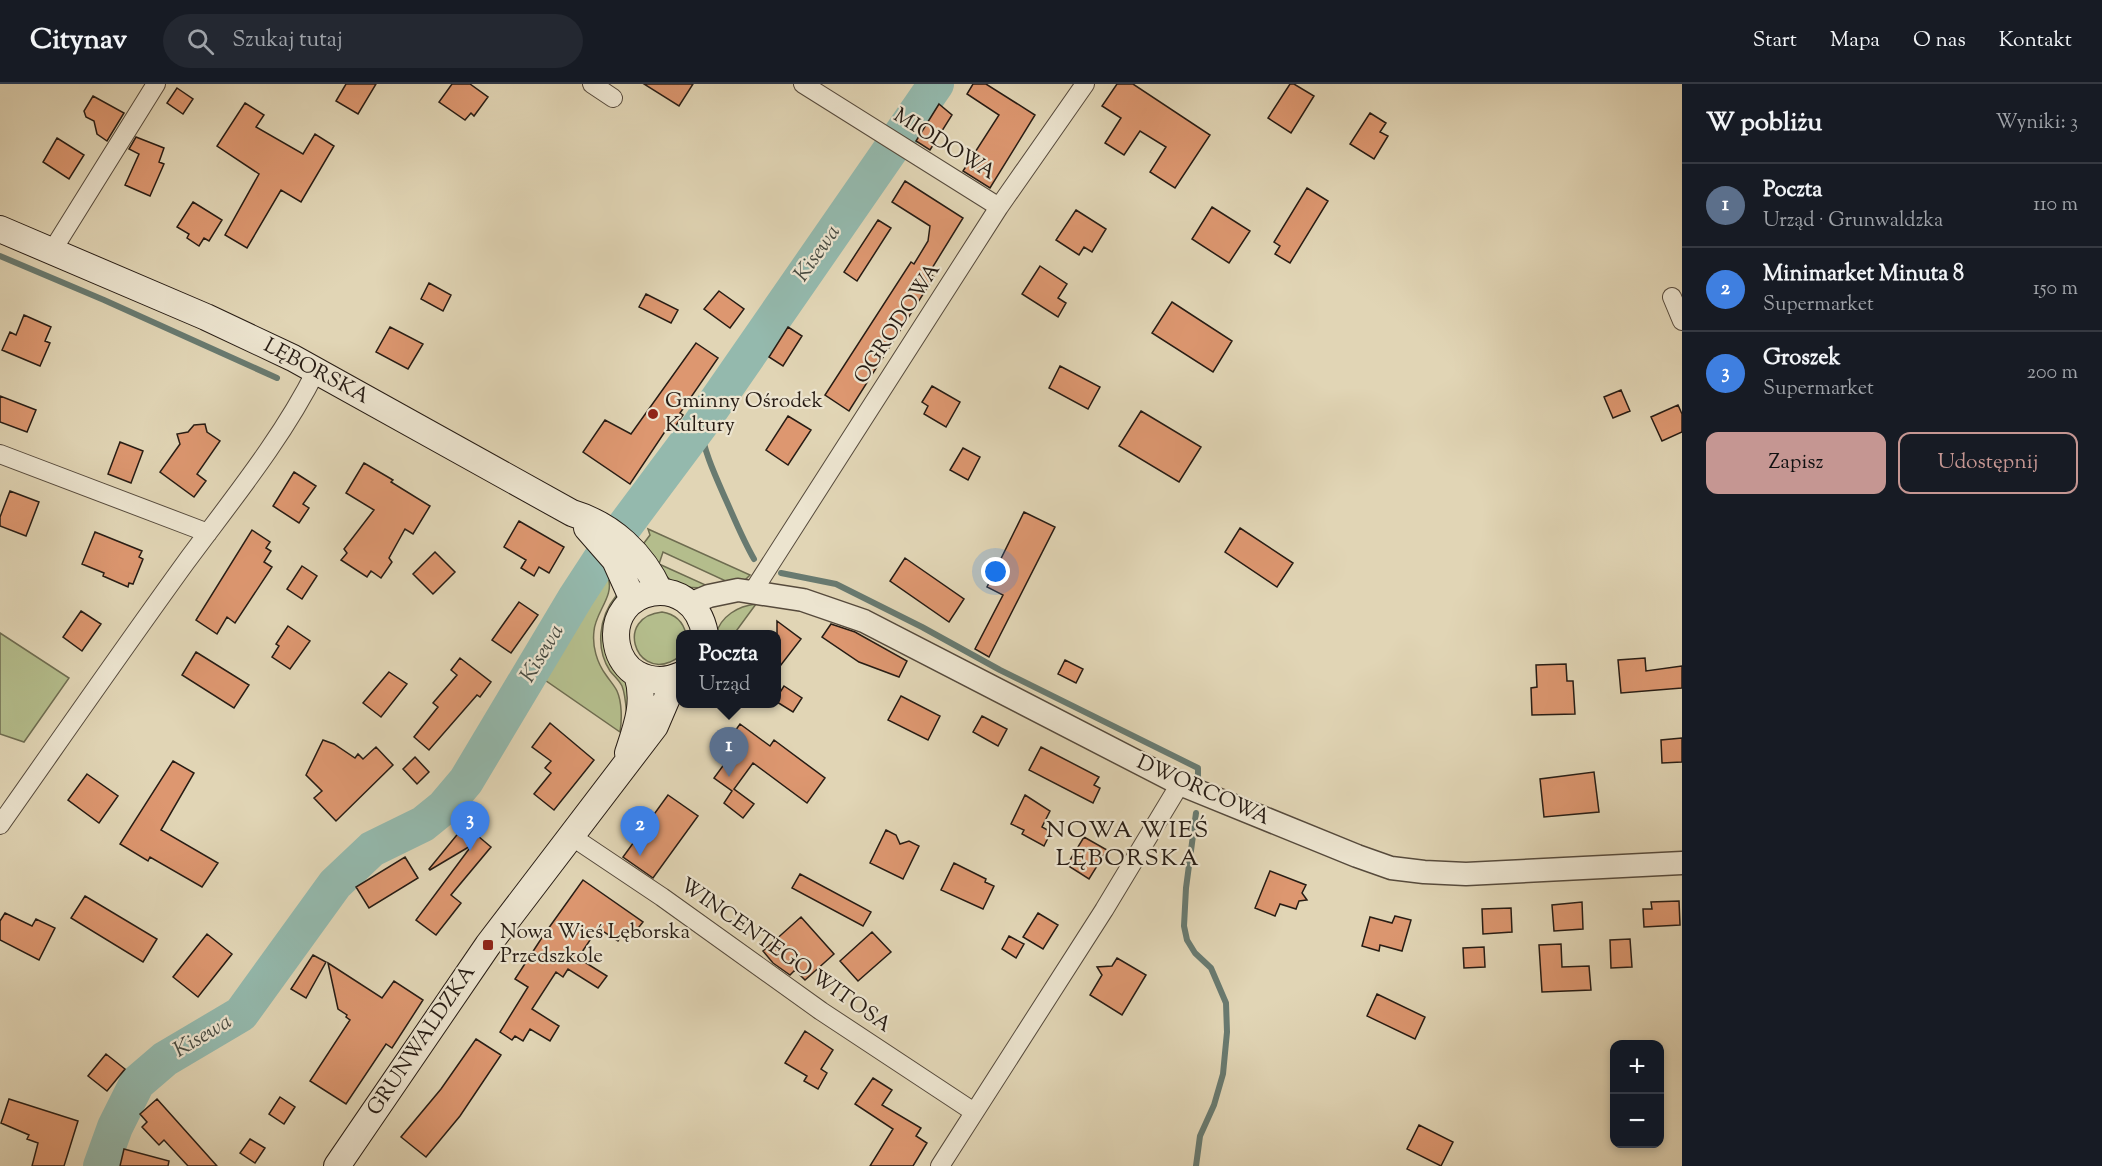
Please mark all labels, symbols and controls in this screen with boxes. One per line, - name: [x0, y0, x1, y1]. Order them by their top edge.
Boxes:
- search box: [163, 14, 583, 68]
- text: Citynav: [30, 21, 127, 61]
- icon: search: [184, 25, 217, 58]
- text: Szukaj tutaj: [232, 25, 343, 57]
- text: Start: [1753, 26, 1797, 56]
- text: Mapa: [1830, 26, 1880, 56]
- text: O nas: [1913, 26, 1966, 56]
- text: Kontakt: [1999, 26, 2072, 56]
- street label: MIODOWA: [887, 102, 1001, 188]
- text: W pobliżu: [1706, 105, 1822, 142]
- text: Wyniki: 3: [1995, 109, 2078, 138]
- text: Poczta: [1763, 175, 1822, 207]
- text: 1: [1722, 191, 1729, 220]
- text: 110 m: [2033, 191, 2078, 220]
- text: Urząd · Grunwaldzka: [1763, 207, 1943, 236]
- water label: Kisewa: [787, 219, 849, 289]
- street label: OGRODOWA: [848, 258, 948, 390]
- text: Minimarket Minuta 8: [1763, 259, 1964, 291]
- text: 2: [1721, 275, 1730, 304]
- text: 150 m: [2033, 275, 2078, 304]
- text: Supermarket: [1763, 291, 1874, 320]
- street label: LĘBORSKA: [258, 332, 374, 412]
- text: Groszek: [1763, 343, 1840, 375]
- text: 3: [1721, 359, 1730, 388]
- text: 200 m: [2027, 359, 2078, 388]
- text: Supermarket: [1763, 375, 1874, 404]
- place label: Gminny Ośrodek Kultury: [665, 387, 824, 441]
- marker: Gminny Ośrodek Kultury: [646, 407, 660, 421]
- button: Zapisz: [1706, 432, 1886, 494]
- button: Udostępnij: [1898, 432, 2078, 494]
- your location: [981, 557, 1010, 586]
- water label: Kisewa: [513, 619, 573, 689]
- popup: [676, 630, 781, 708]
- text: Poczta: [699, 639, 758, 671]
- text: Urząd: [699, 671, 750, 700]
- pin: 1: [710, 728, 748, 777]
- street label: DWORCOWA: [1131, 748, 1275, 834]
- pin: 3: [450, 802, 490, 851]
- pin: 2: [620, 806, 660, 856]
- district label: NOWA WIEŚ LĘBORSKA: [1046, 814, 1210, 876]
- street label: WINCENTEGO WITOSA: [673, 871, 897, 1041]
- place label: Nowa Wieś Lęborska Przedszkole: [500, 918, 690, 972]
- marker: Nowa Wieś Lęborska Przedszkole: [481, 938, 495, 952]
- street label: GRUNWALDZKA: [360, 960, 484, 1122]
- water label: Kisewa: [168, 1007, 238, 1067]
- map controls: [1610, 1040, 1664, 1148]
- button: +: [1610, 1040, 1664, 1094]
- button: −: [1610, 1094, 1664, 1148]

